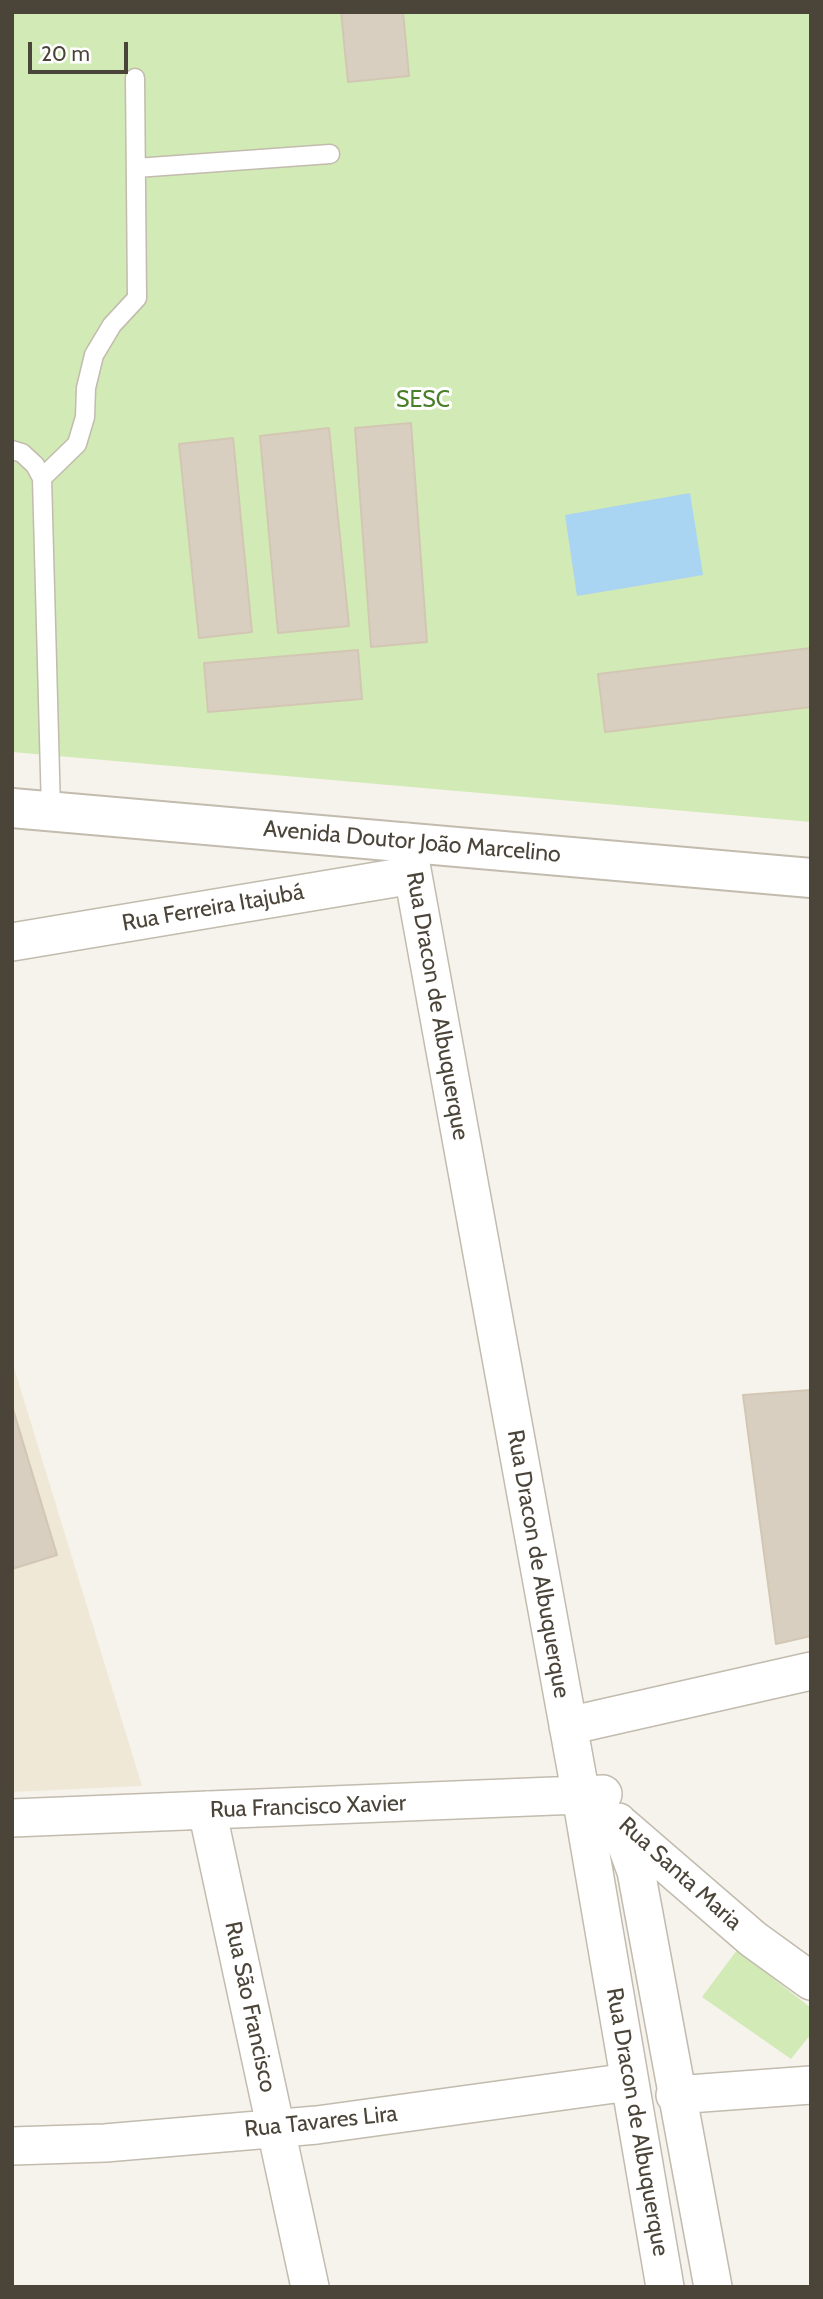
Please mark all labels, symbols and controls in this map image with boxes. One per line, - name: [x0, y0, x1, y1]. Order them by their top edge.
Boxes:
- scale bar: [32, 28, 131, 72]
- text: 20 m: [41, 41, 90, 66]
- park label: SESC: [396, 386, 450, 414]
- street label: Avenida Doutor João Marcelino: [262, 815, 562, 869]
- street label: Rua Dracon de Albuquerque: [400, 870, 474, 1142]
- street label: Rua Ferreira Itajubá: [120, 878, 306, 938]
- street label: Rua Dracon de Albuquerque: [501, 1428, 575, 1700]
- street label: Rua Francisco Xavier: [209, 1790, 407, 1824]
- street label: Rua Santa Maria: [613, 1812, 747, 1936]
- street label: Rua São Francisco: [218, 1919, 282, 2095]
- street label: Rua Dracon de Albuquerque: [600, 1986, 674, 2258]
- street label: Rua Tavares Lira: [243, 2100, 399, 2144]

